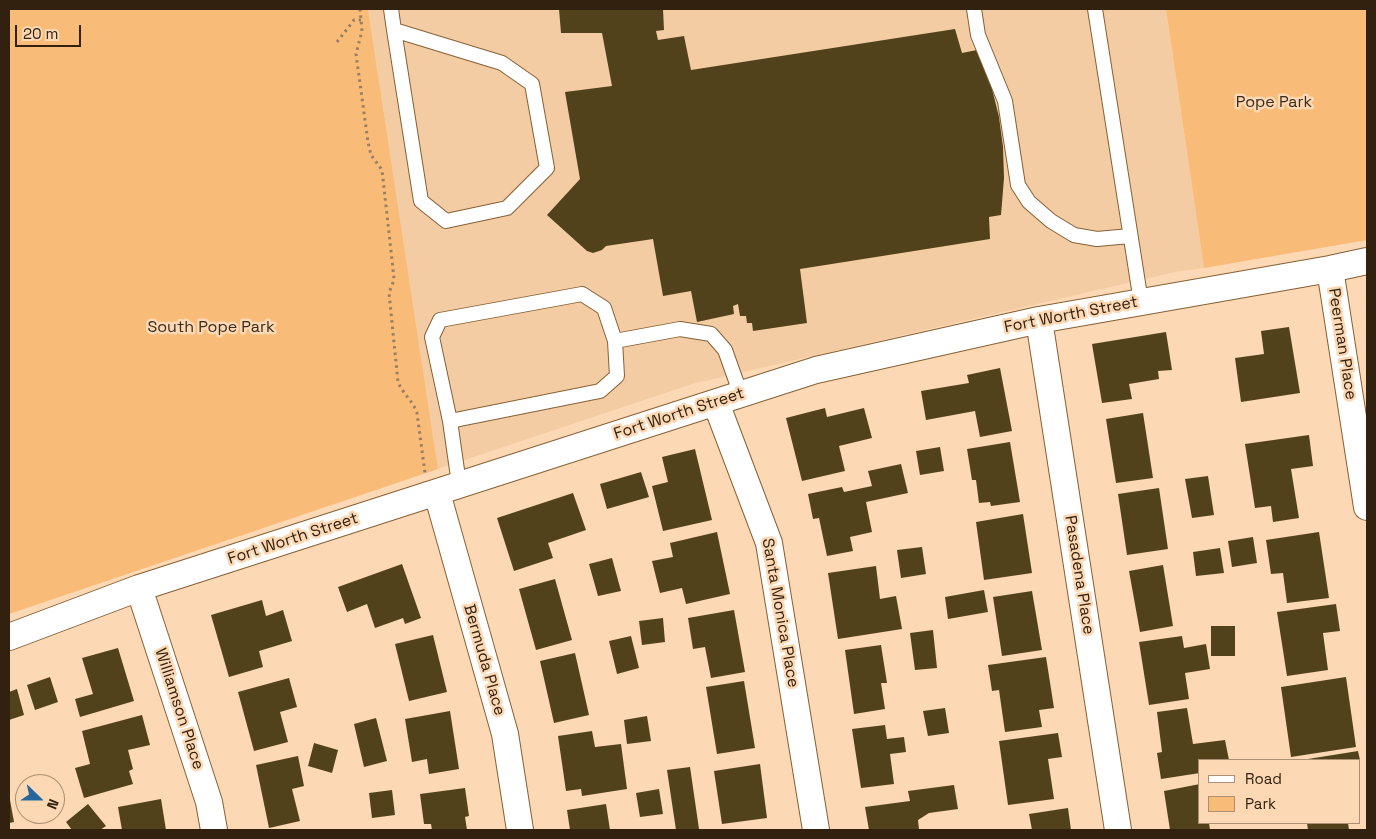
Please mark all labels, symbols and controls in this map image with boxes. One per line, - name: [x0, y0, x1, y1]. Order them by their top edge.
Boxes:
- scale bar: [18, 15, 84, 47]
- text: 20 m: [23, 24, 58, 43]
- park label: Pope Park: [1236, 93, 1312, 113]
- street label: Peerman Place: [1324, 287, 1360, 401]
- street label: Fort Worth Street: [1003, 293, 1139, 337]
- park label: South Pope Park: [147, 318, 275, 338]
- street label: Fort Worth Street: [611, 384, 747, 444]
- street label: Fort Worth Street: [225, 509, 361, 569]
- street label: Pasadena Place: [1060, 514, 1098, 636]
- street label: Santa Monica Place: [757, 537, 803, 689]
- street label: Bermuda Place: [459, 602, 509, 718]
- street label: Williamson Place: [150, 646, 208, 772]
- legend: [1198, 759, 1361, 824]
- text: Road: [1245, 769, 1282, 788]
- north arrow: [15, 774, 65, 824]
- text: Park: [1245, 794, 1276, 813]
- text: N: [43, 797, 63, 812]

